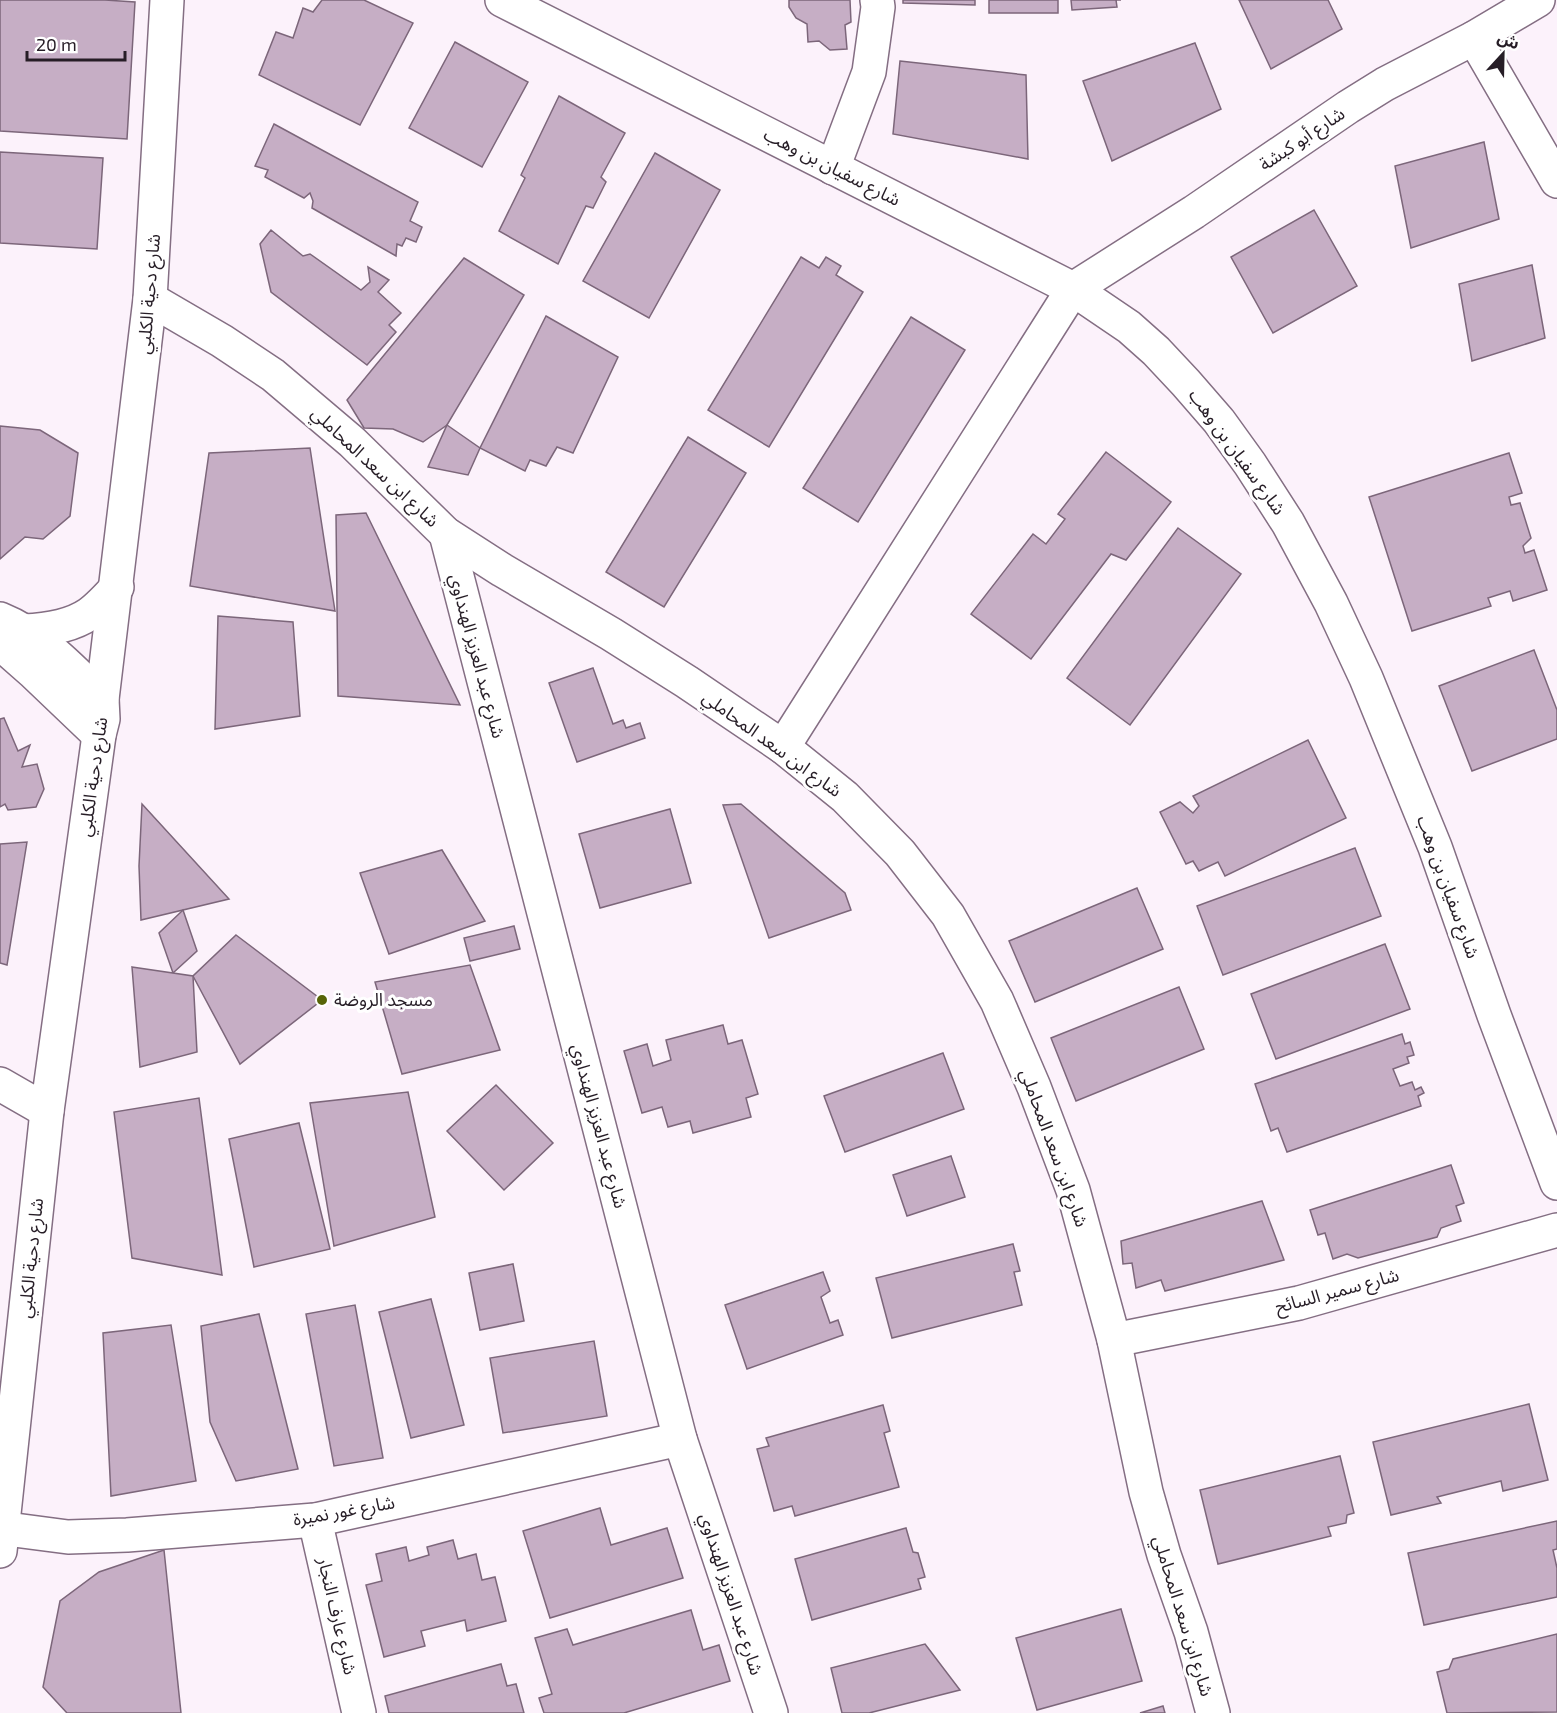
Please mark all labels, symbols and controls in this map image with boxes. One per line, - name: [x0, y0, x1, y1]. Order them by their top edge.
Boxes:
- scale bar: [27, 24, 124, 62]
- north arrow: [1473, 24, 1533, 84]
- text: ش: [1495, 27, 1523, 53]
- text: 20 m: [36, 33, 77, 55]
- street label: شارع أبو كبشة: [1255, 102, 1351, 178]
- street label: شارع سفيان بن وهب: [759, 122, 904, 214]
- street label: شارع دحية الكلبي: [132, 233, 168, 355]
- street label: شارع سفيان بن وهب: [1181, 384, 1291, 521]
- street label: شارع ابن سعد المحاملي: [305, 401, 444, 534]
- street label: شارع عبد العزيز الهنداوي: [442, 571, 510, 741]
- street label: شارع ابن سعد المحاملي: [696, 685, 846, 804]
- street label: شارع دحية الكلبي: [73, 716, 115, 839]
- street label: شارع سفيان بن وهب: [1409, 812, 1485, 962]
- place label: مسجد الروضة: [334, 988, 433, 1011]
- marker: مسجد الروضة: [315, 993, 329, 1007]
- street label: شارع عبد العزيز الهنداوي: [564, 1041, 632, 1211]
- street label: شارع ابن سعد المحاملي: [1012, 1066, 1094, 1231]
- street label: شارع دحية الكلبي: [13, 1197, 51, 1319]
- street label: شارع سمير السائح: [1272, 1263, 1402, 1321]
- street label: شارع غور نميرة: [291, 1490, 397, 1534]
- street label: شارع عبد العزيز الهنداوي: [692, 1510, 769, 1679]
- street label: شارع ابن سعد المحاملي: [1145, 1533, 1219, 1700]
- street label: شارع عارف النجار: [310, 1554, 362, 1677]

